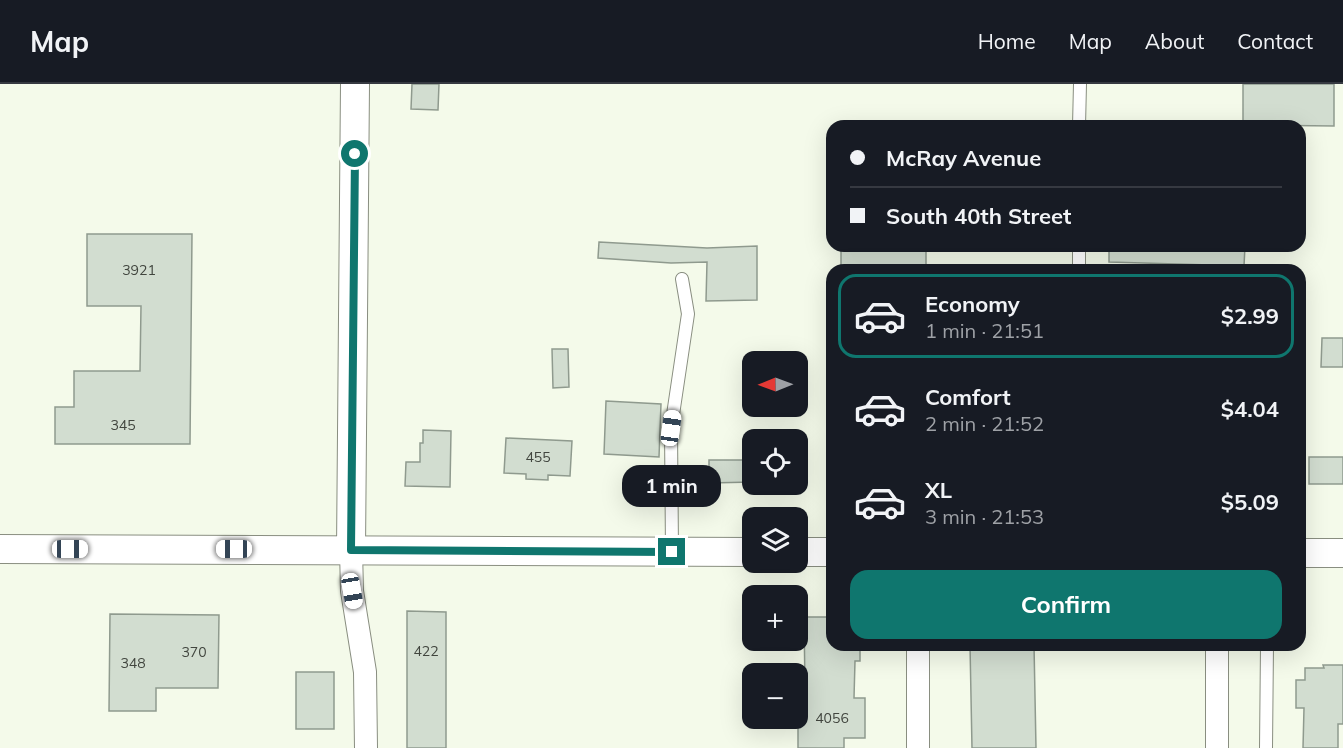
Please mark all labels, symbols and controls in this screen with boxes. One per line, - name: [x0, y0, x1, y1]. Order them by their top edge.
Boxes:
- text: Map: [30, 24, 89, 59]
- text: Home: [978, 28, 1036, 54]
- text: Map: [1069, 28, 1112, 54]
- text: About: [1145, 28, 1204, 54]
- text: Contact: [1237, 28, 1313, 54]
- route start: [341, 140, 368, 167]
- text: McRay Avenue: [886, 144, 1041, 172]
- text: South 40th Street: [886, 202, 1071, 230]
- house number: 3921: [122, 261, 156, 279]
- icon: car: [853, 289, 907, 343]
- text: Economy: [925, 290, 1020, 318]
- text: $2.99: [1221, 302, 1279, 330]
- text: 1 min · 21:51: [925, 318, 1044, 343]
- north arrow: [742, 351, 808, 417]
- map controls: [742, 351, 808, 729]
- icon: car: [853, 382, 907, 436]
- text: Comfort: [925, 383, 1011, 411]
- text: $4.04: [1221, 395, 1279, 423]
- car: [660, 409, 682, 447]
- text: 2 min · 21:52: [925, 411, 1044, 436]
- house number: 345: [110, 416, 136, 434]
- button: locate: [742, 429, 808, 495]
- house number: 455: [525, 448, 551, 466]
- callout: 1 min: [622, 465, 722, 507]
- text: 1 min: [645, 473, 698, 498]
- icon: car: [853, 475, 907, 529]
- text: XL: [925, 476, 952, 504]
- text: $5.09: [1221, 488, 1279, 516]
- text: 3 min · 21:53: [925, 504, 1044, 529]
- button: layers: [742, 507, 808, 573]
- route end: [658, 538, 685, 565]
- car: [52, 540, 88, 558]
- car: [216, 540, 252, 558]
- button: Confirm: [850, 570, 1282, 639]
- car: [340, 572, 364, 610]
- button: +: [742, 585, 808, 651]
- house number: 422: [413, 642, 439, 660]
- house number: 370: [181, 643, 207, 661]
- house number: 348: [120, 654, 146, 672]
- button: −: [742, 663, 808, 729]
- house number: 4056: [815, 709, 849, 727]

